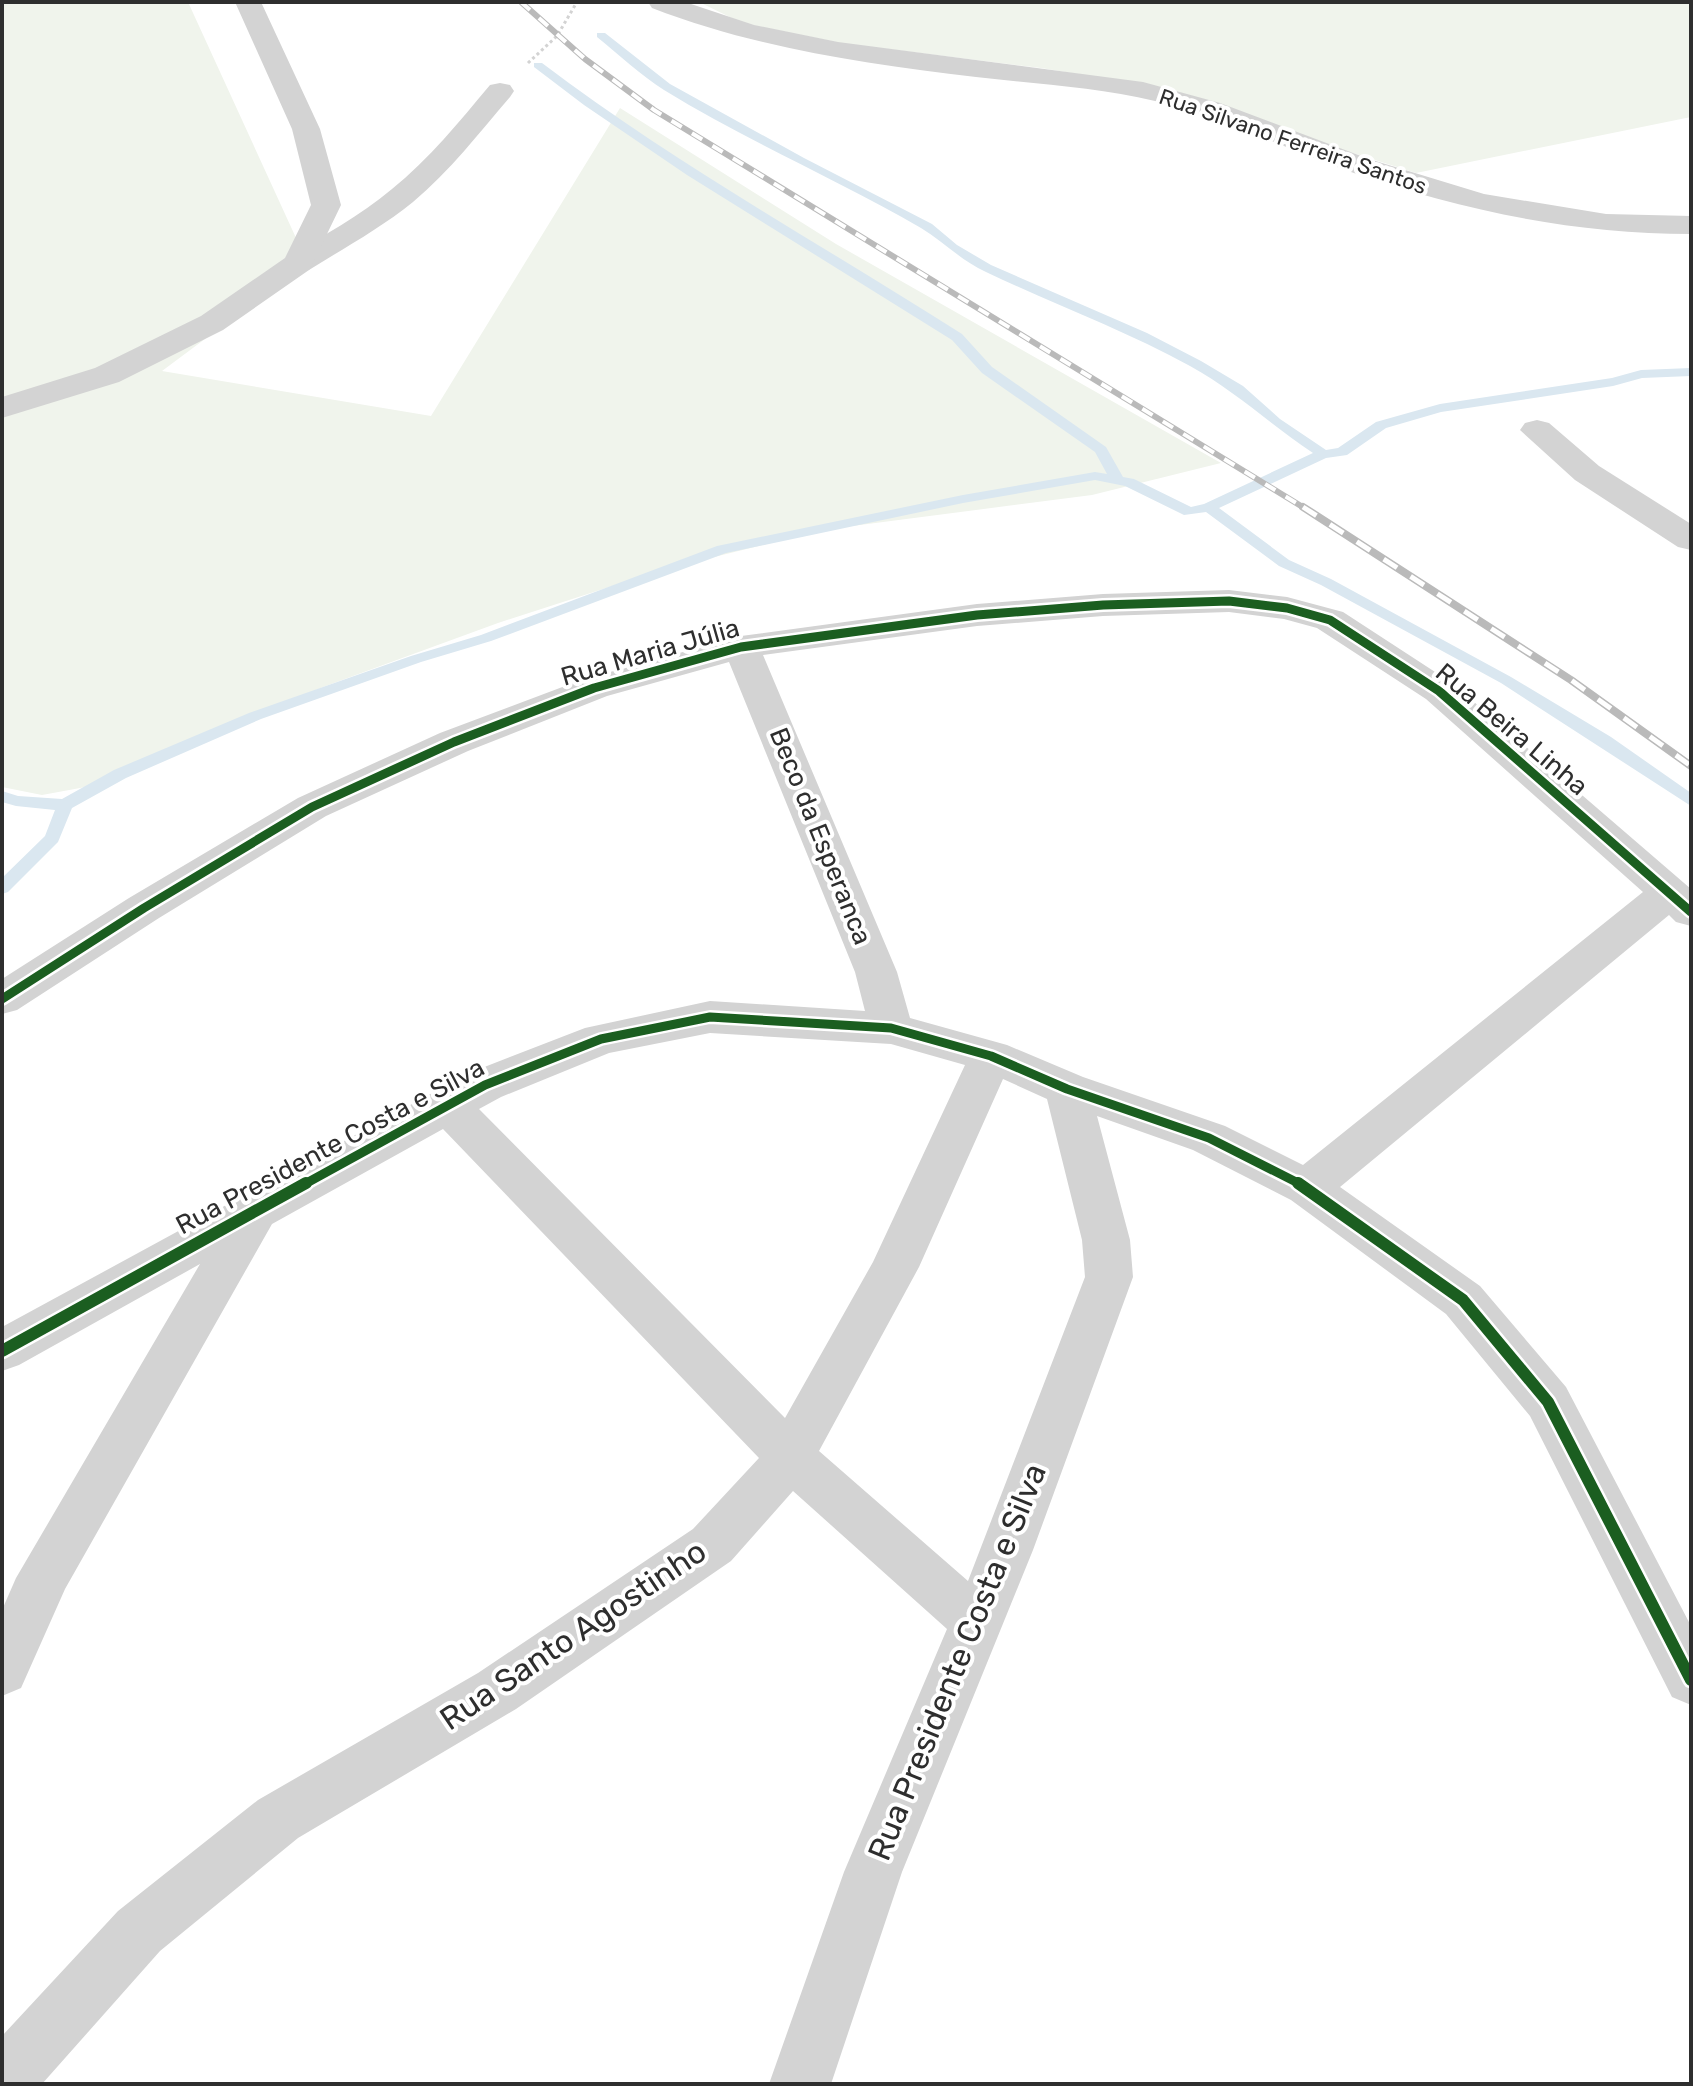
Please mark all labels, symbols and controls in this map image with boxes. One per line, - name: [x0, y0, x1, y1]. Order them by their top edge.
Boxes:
- street label: Rua Silvano Ferreira Santos: [1156, 83, 1430, 200]
- street label: Rua Maria Júlia: [557, 612, 743, 693]
- street label: Rua Beira Linha: [1429, 657, 1594, 802]
- street label: Beco da Esperanca: [763, 723, 878, 949]
- street label: Rua Presidente Costa e Silva: [171, 1052, 490, 1241]
- street label: Rua Presidente Costa e Silva: [860, 1458, 1054, 1866]
- street label: Rua Santo Agostinho: [433, 1532, 713, 1738]

